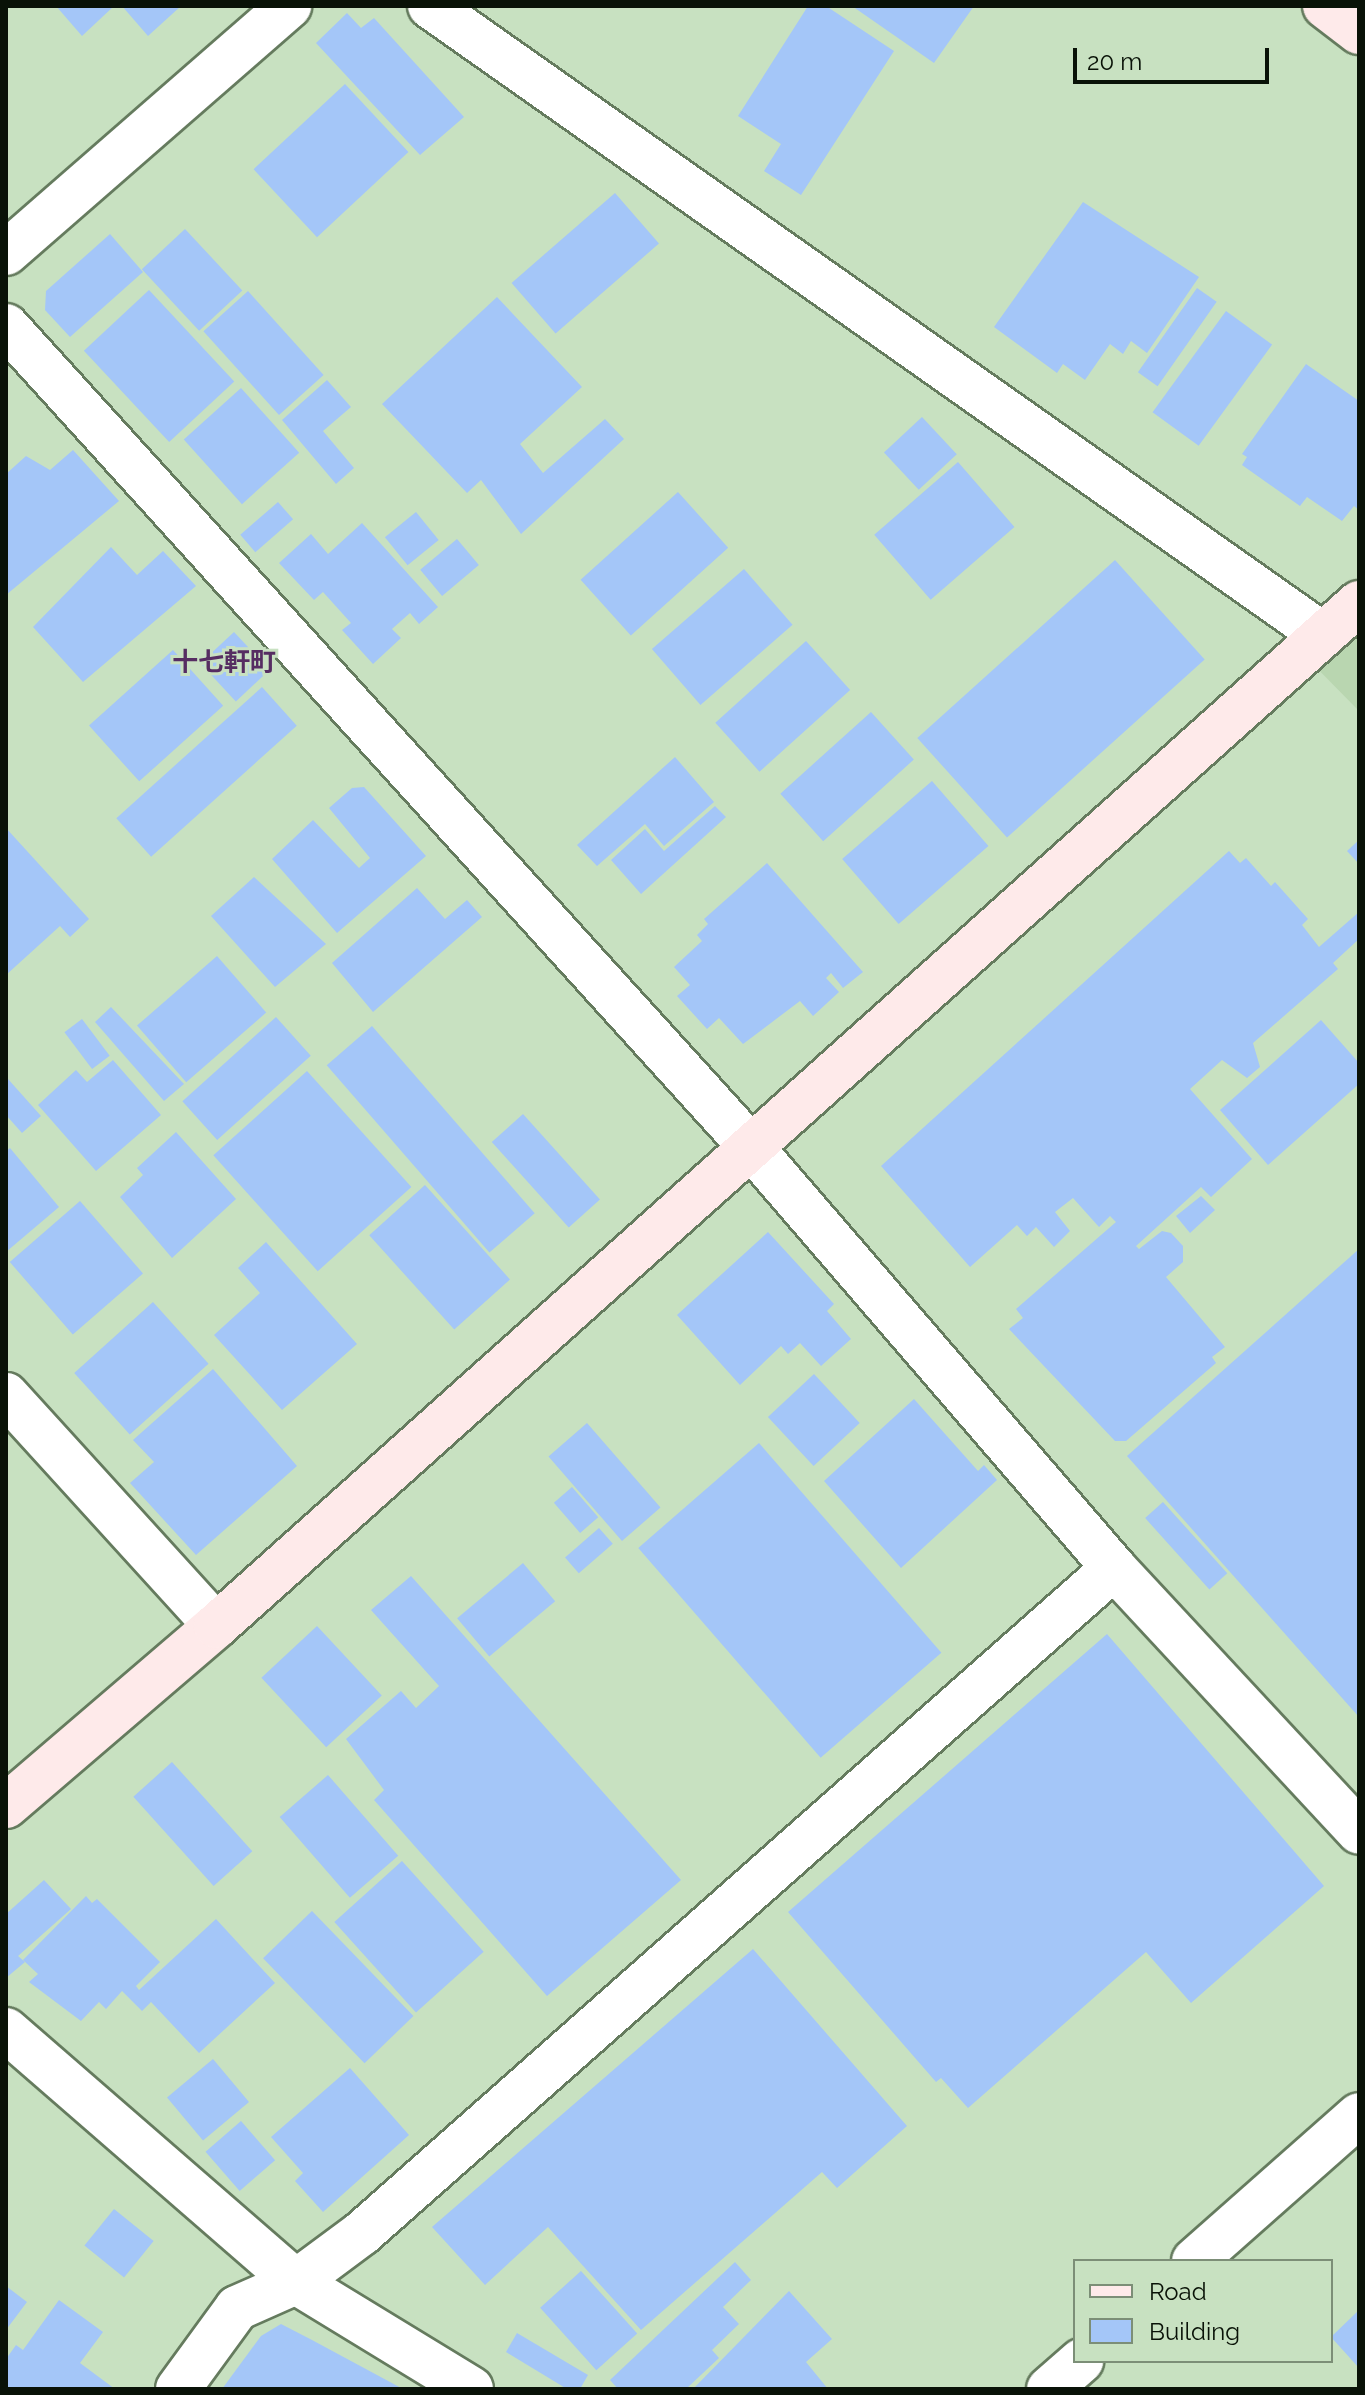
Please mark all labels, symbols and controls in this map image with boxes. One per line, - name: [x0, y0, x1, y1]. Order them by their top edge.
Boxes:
- scale bar: [1077, 32, 1273, 82]
- text: 20 m: [1087, 47, 1142, 76]
- district label: 十七軒町: [172, 647, 276, 679]
- legend: [1073, 2259, 1333, 2363]
- text: Road: [1149, 2277, 1207, 2306]
- text: Building: [1149, 2317, 1240, 2346]

